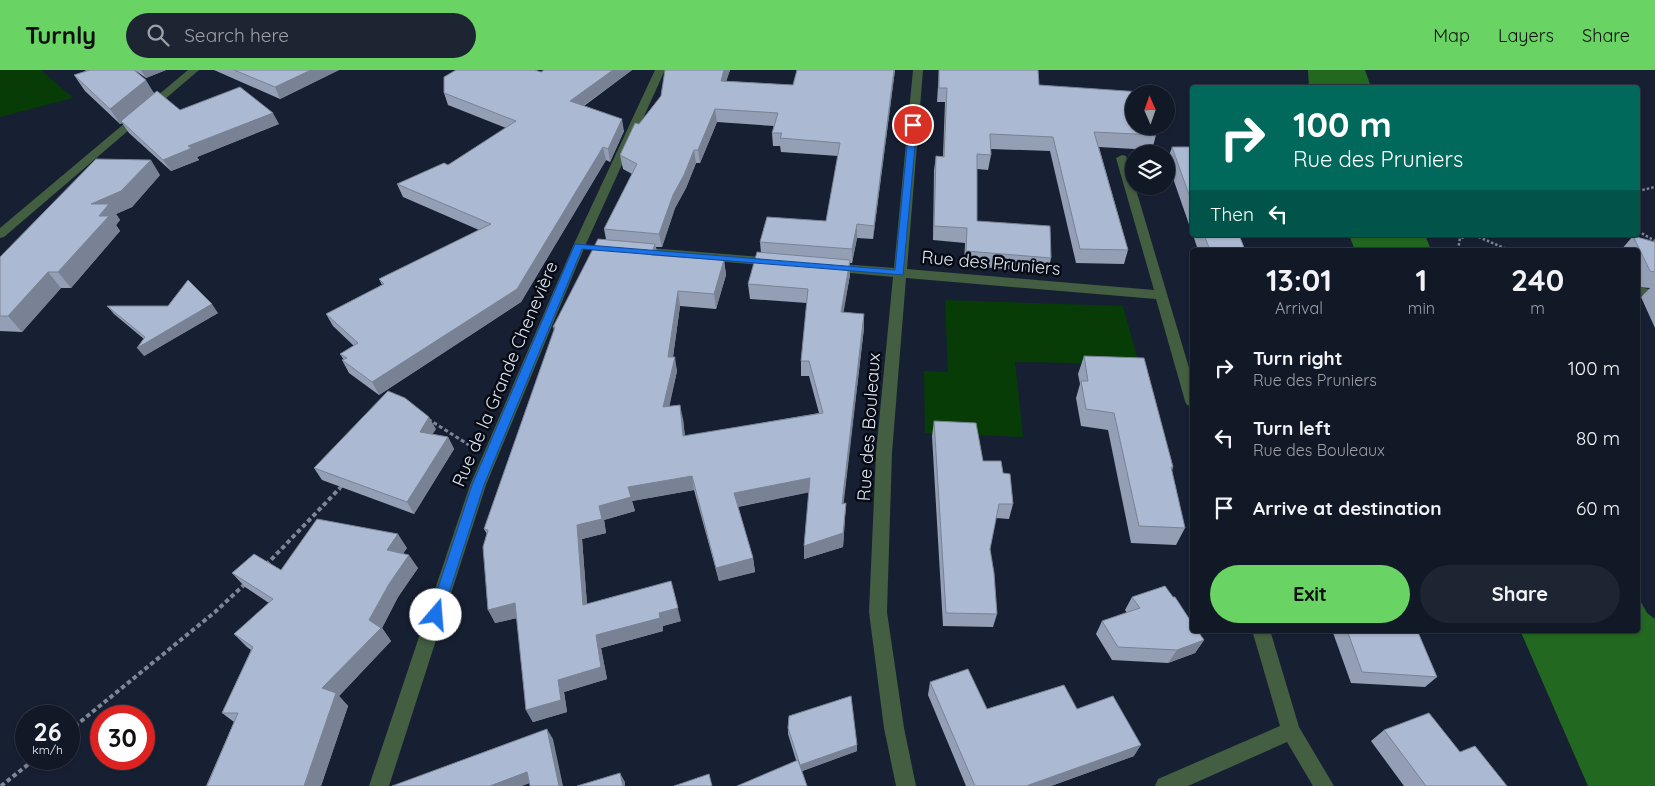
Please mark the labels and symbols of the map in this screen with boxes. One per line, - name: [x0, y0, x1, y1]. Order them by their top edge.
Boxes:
- north arrow: [1125, 85, 1175, 135]
- pin: [892, 104, 934, 146]
- street label: Rue des Pruniers: [921, 245, 1061, 280]
- street label: Rue de la Grande Chenevière: [447, 258, 563, 490]
- street label: Rue des Bouleaux: [852, 352, 885, 502]
- position arrow: [409, 588, 461, 640]
- speed limit sign: 30: [90, 705, 155, 770]

